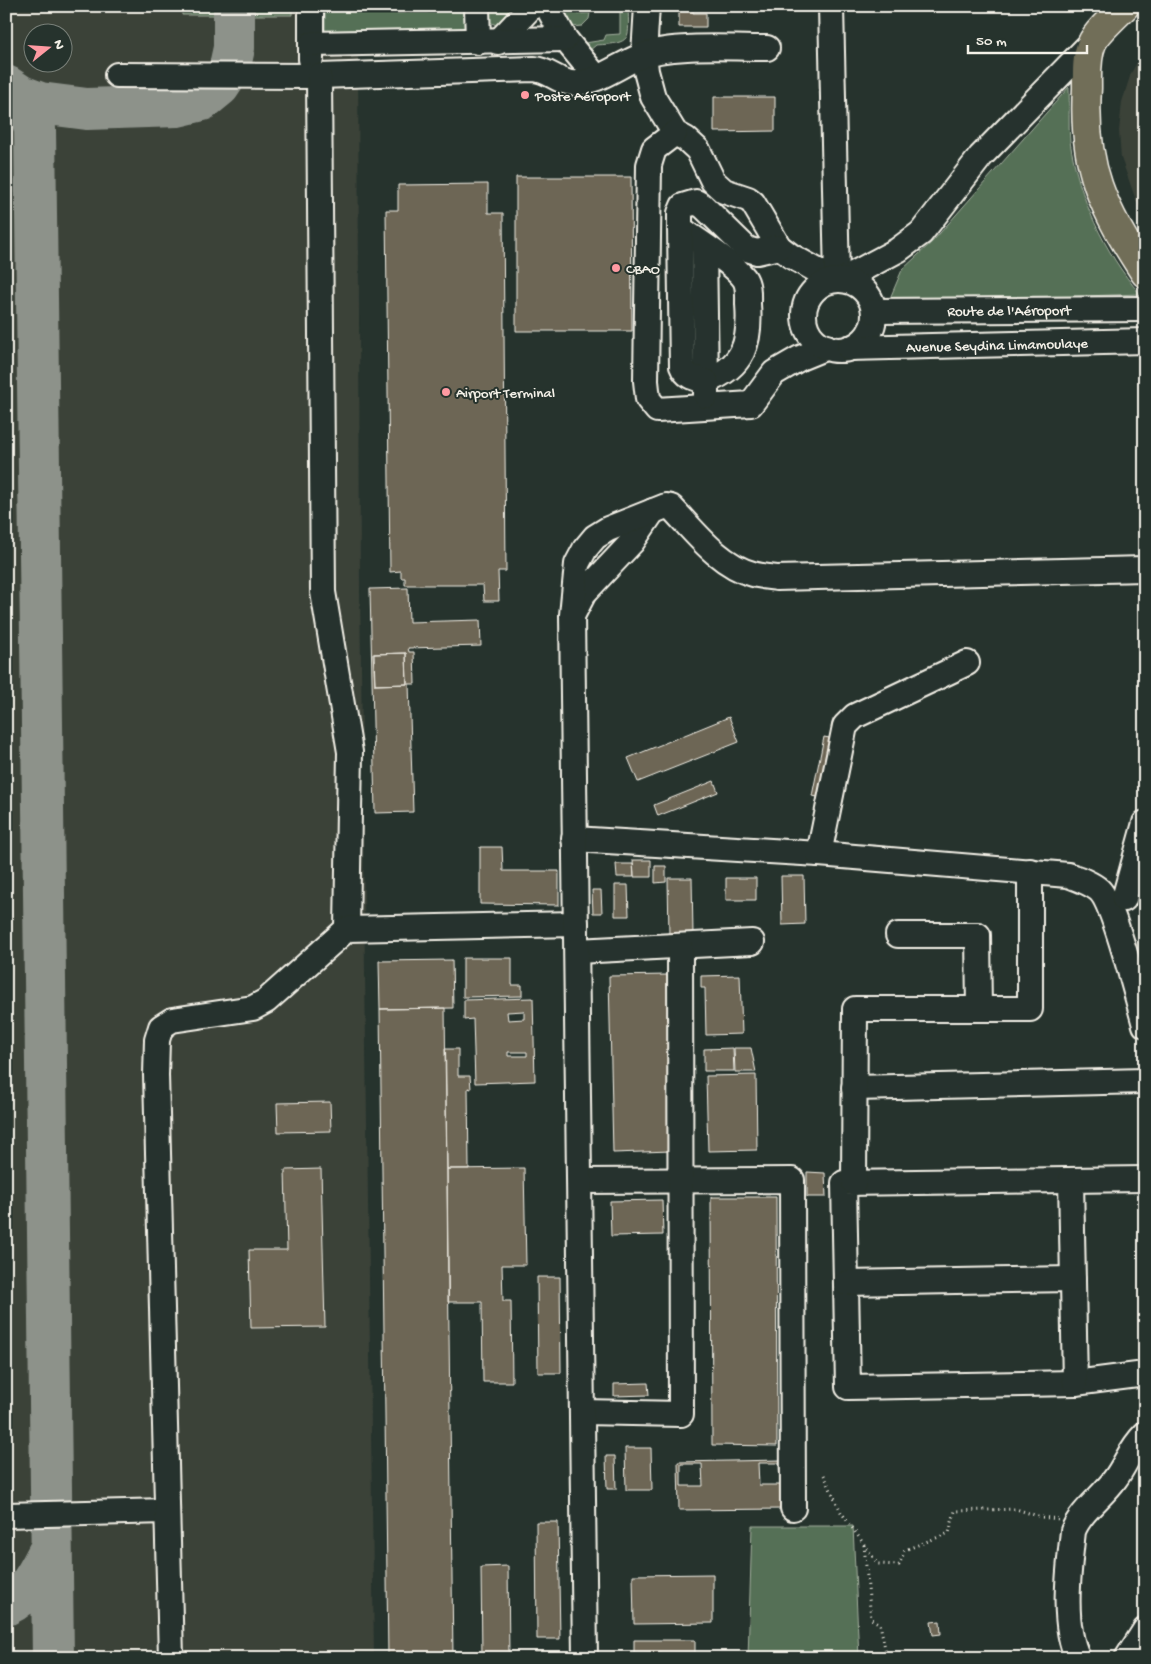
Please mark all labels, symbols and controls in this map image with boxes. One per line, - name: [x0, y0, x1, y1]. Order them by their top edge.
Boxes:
- north arrow: [22, 22, 72, 72]
- scale bar: [968, 22, 1087, 54]
- text: 50 m: [976, 33, 1007, 51]
- text: N: [49, 38, 68, 52]
- place label: Poste Aéroport: [534, 88, 632, 106]
- marker: Poste Aéroport: [519, 89, 531, 101]
- place label: CBAO: [626, 261, 660, 279]
- marker: CBAO: [610, 262, 622, 274]
- street label: Route de l'Aéroport: [947, 303, 1073, 321]
- street label: Avenue Seydina Limamoulaye: [906, 335, 1088, 358]
- place label: Airport Terminal: [456, 385, 555, 403]
- marker: Airport Terminal: [440, 386, 452, 398]

